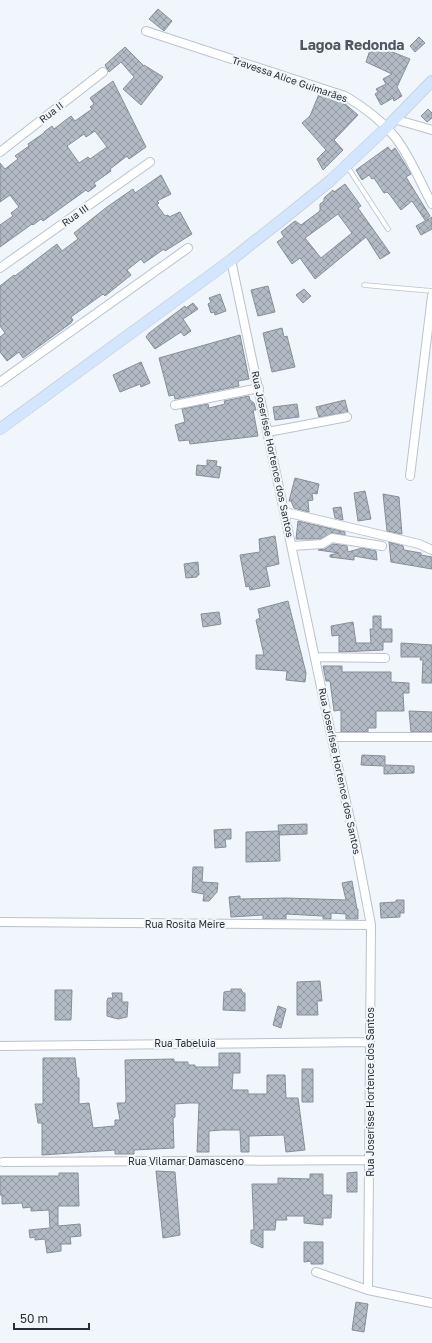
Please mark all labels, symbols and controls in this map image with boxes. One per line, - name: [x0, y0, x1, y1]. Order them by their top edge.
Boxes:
- district label: Lagoa Redonda: [300, 36, 404, 53]
- street label: Travessa Alice Guimarães: [231, 54, 349, 104]
- street label: Rua II: [37, 99, 65, 125]
- street label: Rua III: [59, 201, 91, 229]
- street label: Rua Joserísse Hortence dos Santos: [249, 370, 297, 538]
- street label: Rua Joserísse Hortence dos Santos: [316, 687, 364, 855]
- street label: Rua Rosita Meire: [145, 918, 225, 930]
- street label: Rua Joserísse Hortence dos Santos: [364, 1007, 376, 1177]
- street label: Rua Tabeluia: [154, 1037, 216, 1049]
- street label: Rua Vilamar Damasceno: [128, 1155, 244, 1167]
- scale bar: [14, 1305, 89, 1331]
- text: 50 m: [20, 1311, 48, 1326]

